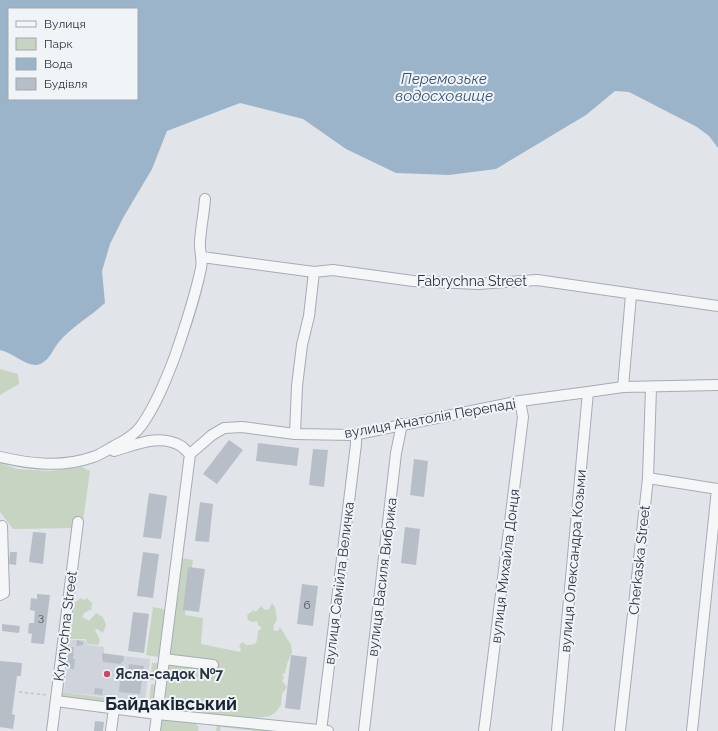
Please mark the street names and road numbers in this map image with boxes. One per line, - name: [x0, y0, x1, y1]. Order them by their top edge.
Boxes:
- street label: Fabrychna Street: [417, 273, 527, 289]
- street label: вулиця Анатолія Перепаді: [343, 395, 517, 441]
- street label: вулиця Олександра Козьми: [557, 469, 589, 653]
- street label: вулиця Михайла Донця: [488, 488, 522, 644]
- street label: вулиця Василя Вибрика: [364, 497, 400, 657]
- street label: вулиця Самійла Величка: [321, 501, 357, 665]
- street label: Cherkaska Street: [625, 504, 653, 616]
- street label: Krynychna Street: [50, 570, 80, 682]

